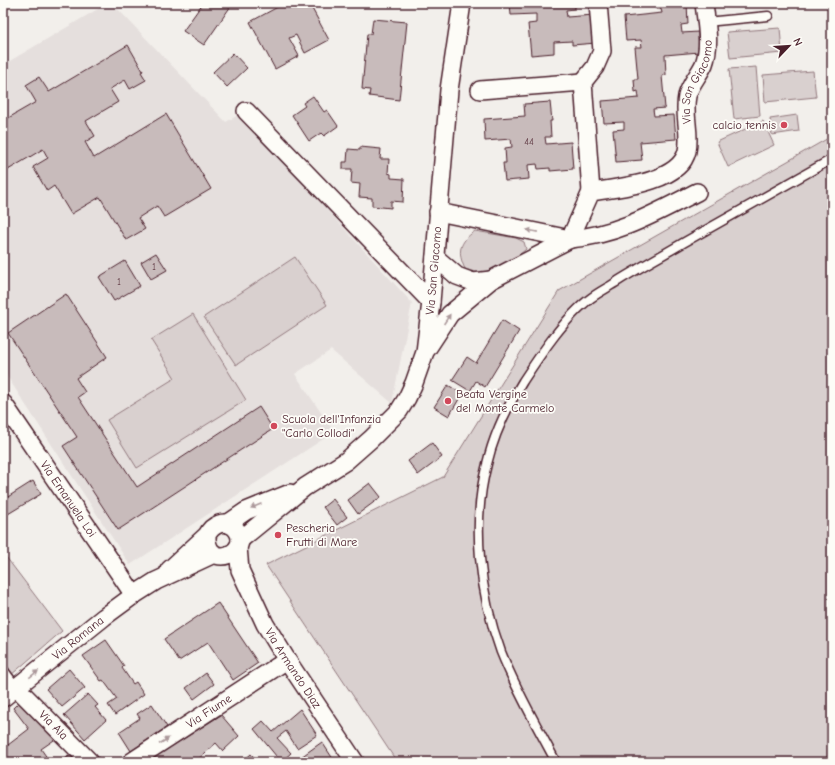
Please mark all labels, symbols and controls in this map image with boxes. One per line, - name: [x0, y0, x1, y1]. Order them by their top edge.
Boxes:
- north arrow: [769, 26, 809, 66]
- text: N: [790, 36, 805, 48]
- street label: Via San Giacomo: [679, 40, 715, 125]
- place label: calcio tennis: [712, 118, 776, 132]
- marker: calcio tennis: [779, 120, 789, 130]
- house number: 44: [524, 136, 534, 148]
- street label: Via San Giacomo: [423, 226, 444, 316]
- one-way arrow: [525, 227, 538, 233]
- house number: 1: [152, 261, 156, 273]
- house number: 1: [117, 276, 121, 288]
- one-way arrow: [443, 314, 451, 324]
- place label: Beata Vergine del Monte Carmelo: [456, 387, 554, 415]
- marker: Beata Vergine del Monte Carmelo: [443, 396, 453, 406]
- place label: Scuola dell'Infanzia "Carlo Collodi": [282, 412, 381, 440]
- marker: Scuola dell'Infanzia "Carlo Collodi": [269, 421, 279, 431]
- street label: Via Emanuela Loi: [37, 458, 99, 540]
- one-way arrow: [250, 503, 261, 509]
- place label: Pescheria Frutti di Mare: [286, 521, 357, 549]
- marker: Pescheria Frutti di Mare: [273, 530, 283, 540]
- street label: Via Romana: [49, 613, 106, 663]
- street label: Via Armando Diaz: [262, 626, 325, 711]
- one-way arrow: [28, 670, 39, 679]
- street label: Via Fiume: [184, 691, 234, 731]
- street label: Via Ala: [36, 708, 71, 742]
- one-way arrow: [158, 737, 170, 744]

